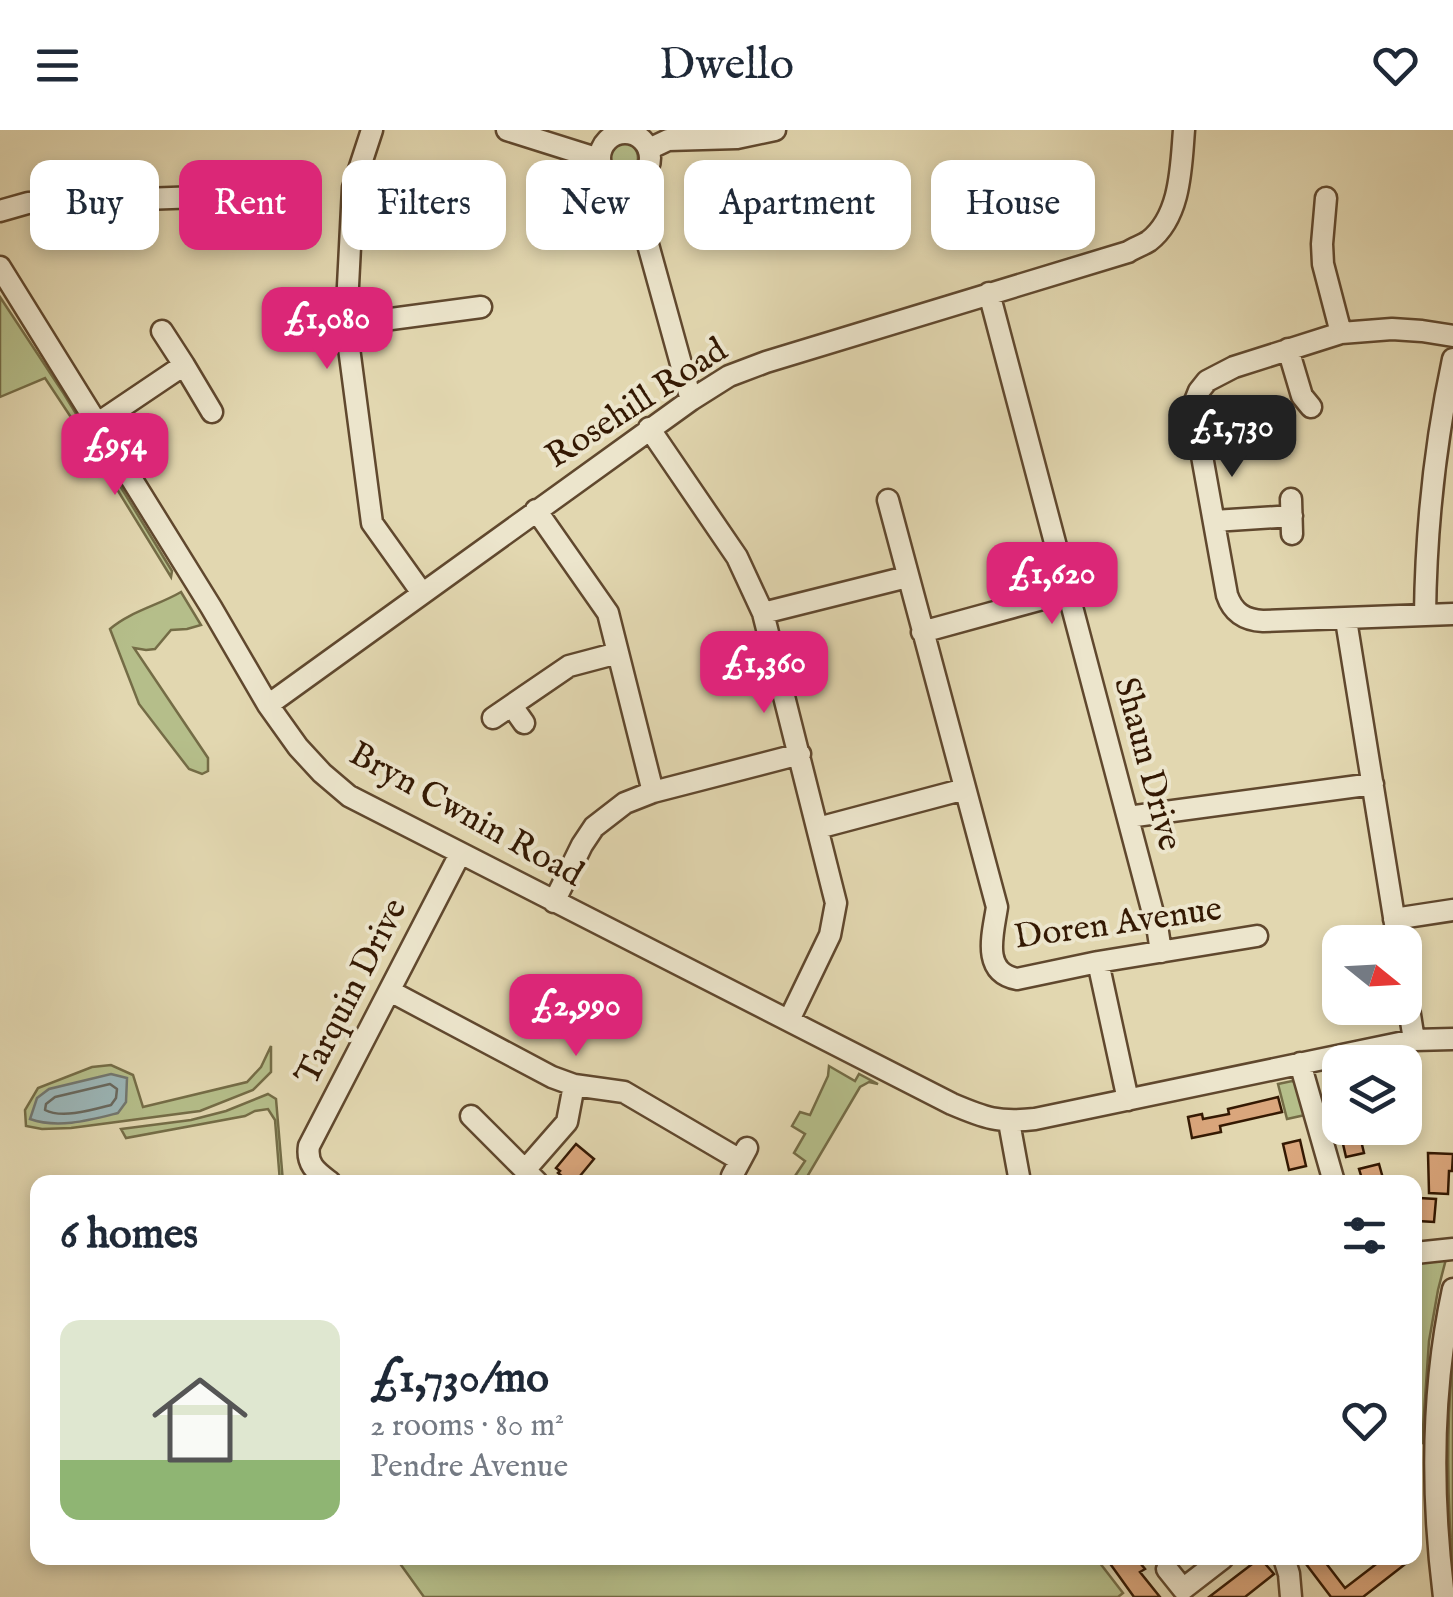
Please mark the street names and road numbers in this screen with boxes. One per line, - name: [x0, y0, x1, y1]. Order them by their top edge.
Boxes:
- street label: Rosehill Road: [538, 328, 737, 479]
- street label: Shaun Drive: [1102, 672, 1192, 856]
- street label: Bryn Cwnin Road: [341, 732, 591, 898]
- street label: Doren Avenue: [1011, 887, 1225, 961]
- street label: Tarquin Drive: [286, 891, 418, 1093]

